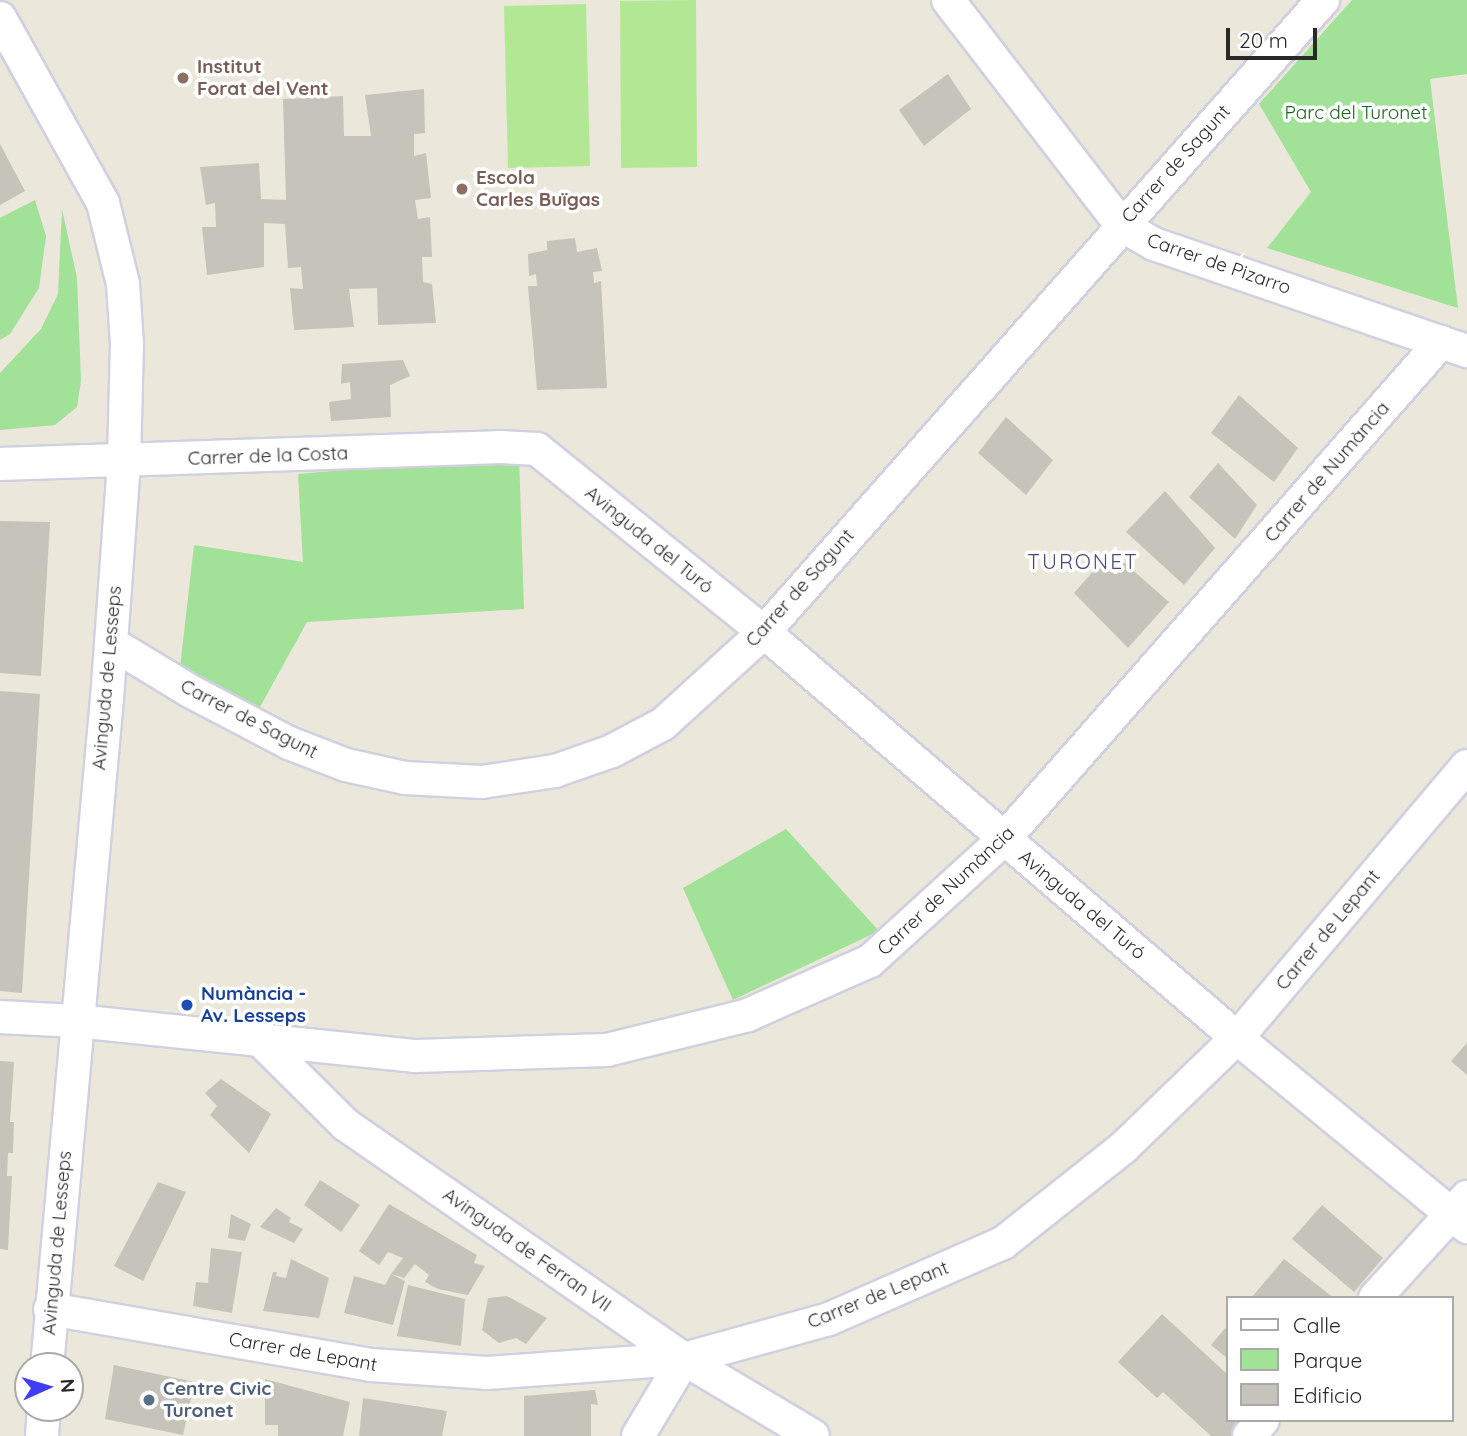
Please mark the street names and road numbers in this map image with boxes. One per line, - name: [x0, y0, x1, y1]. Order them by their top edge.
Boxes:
- street label: Carrer de Sagunt: [1117, 100, 1235, 228]
- street label: Carrer de Pizarro: [1144, 229, 1294, 299]
- street label: Carrer de Numància: [1260, 397, 1394, 547]
- street label: Carrer de la Costa: [187, 442, 349, 470]
- street label: Avinguda del Turó: [580, 481, 718, 599]
- street label: Carrer de Sagunt: [741, 524, 859, 652]
- street label: Avinguda de Lesseps: [88, 585, 126, 771]
- street label: Carrer de Sagunt: [177, 675, 321, 763]
- street label: Carrer de Numància: [873, 822, 1019, 960]
- street label: Avinguda del Turó: [1014, 845, 1150, 965]
- street label: Carrer de Lepant: [1271, 865, 1385, 995]
- street label: Avinguda de Lesseps: [38, 1150, 76, 1336]
- street label: Avinguda de Ferran VII: [438, 1183, 616, 1317]
- street label: Carrer de Lepant: [804, 1256, 952, 1334]
- street label: Carrer de Lepant: [227, 1328, 379, 1376]

